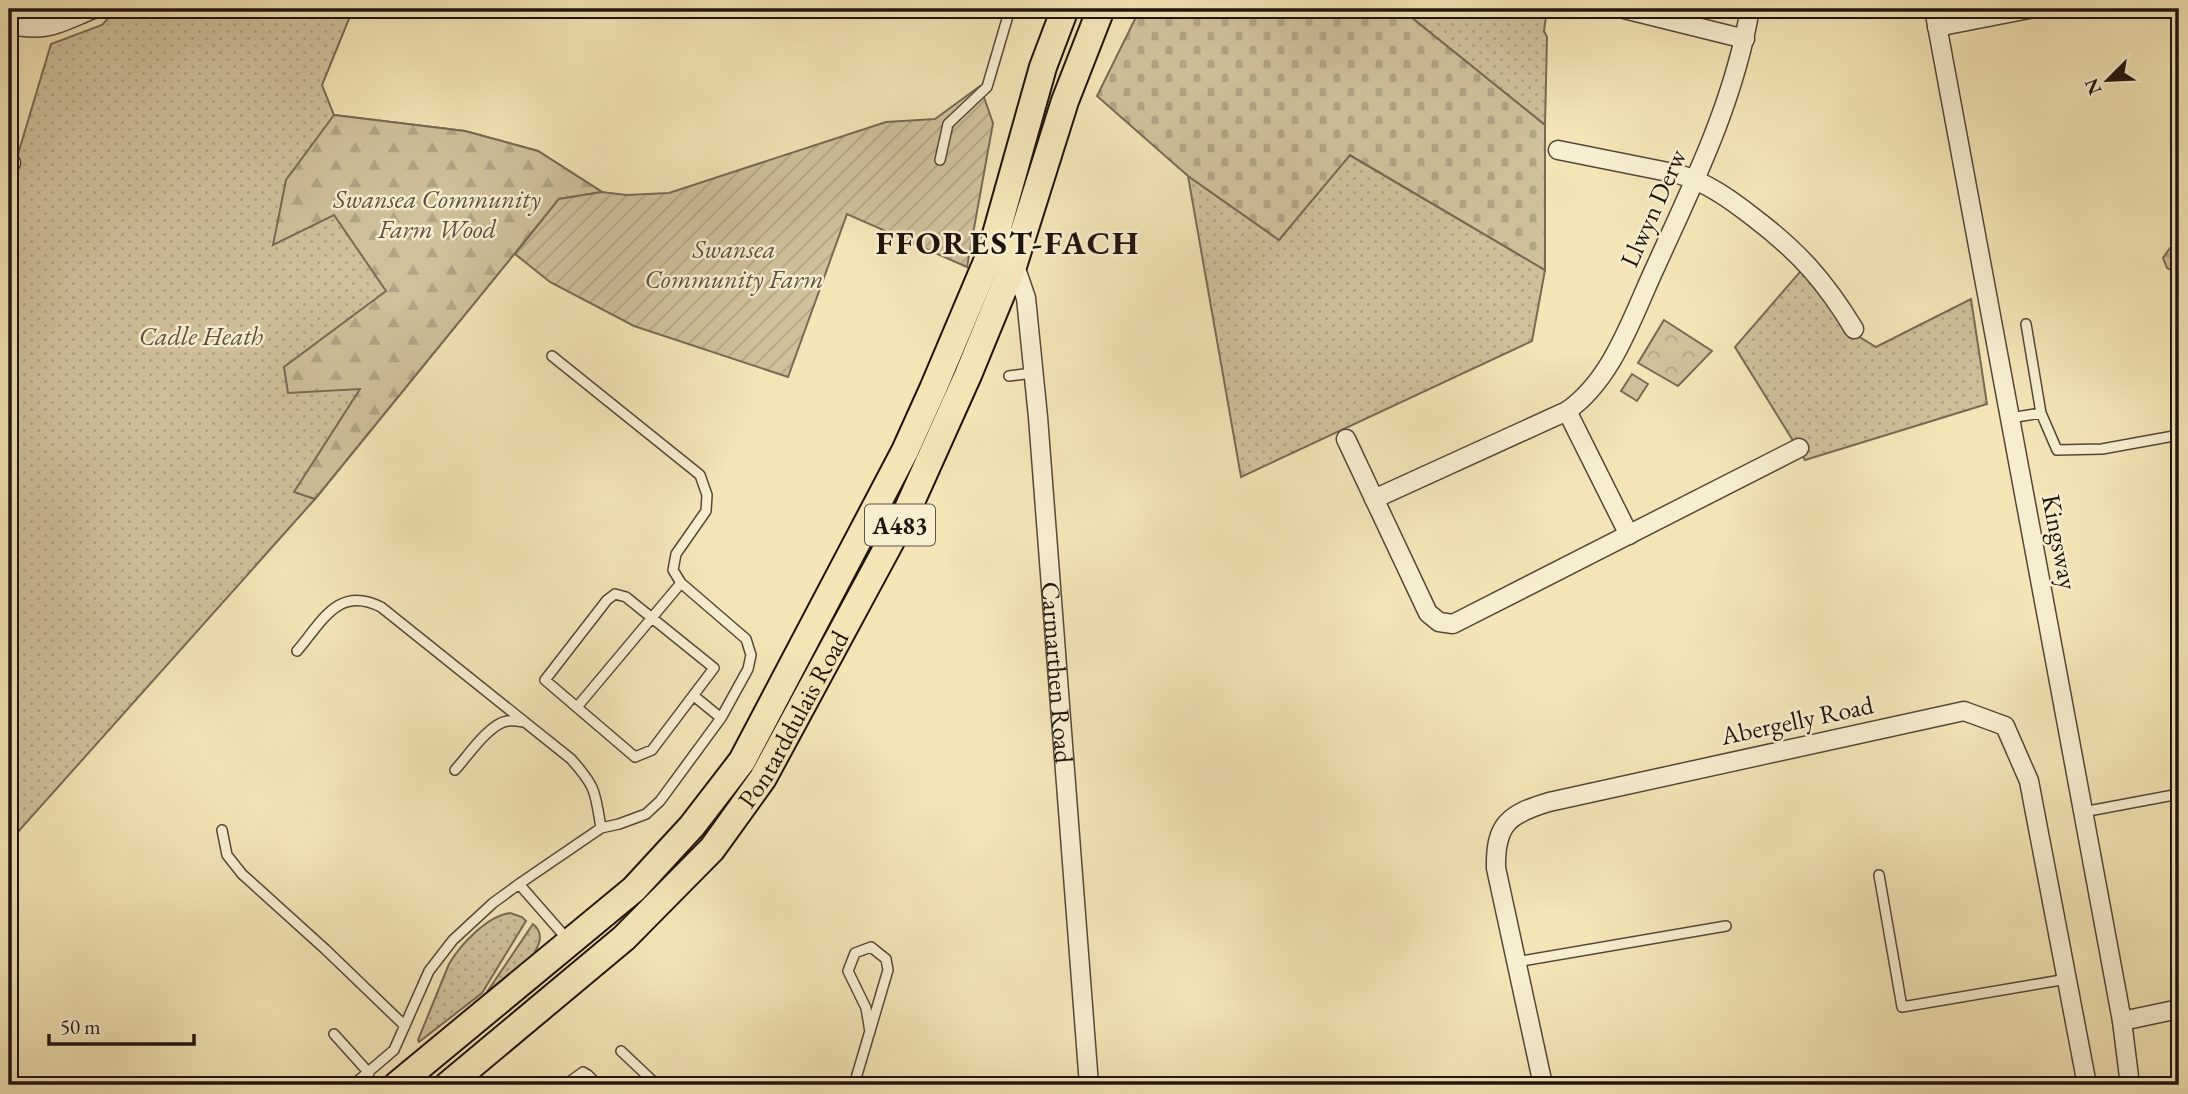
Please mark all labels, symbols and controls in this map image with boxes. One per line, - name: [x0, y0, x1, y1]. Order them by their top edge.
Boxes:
- north arrow: [2072, 46, 2142, 116]
- text: N: [2078, 74, 2107, 99]
- street label: Llwyn Derw: [1612, 143, 1694, 272]
- park label: Swansea Community Farm Wood: [332, 182, 541, 246]
- district label: FFOREST-FACH: [876, 221, 1141, 264]
- park label: Swansea Community Farm: [644, 232, 824, 296]
- park label: Cadle Heath: [139, 319, 264, 353]
- street label: Kingsway: [2034, 491, 2086, 593]
- road number: A483: [865, 504, 935, 546]
- street label: Carmarthen Road: [1034, 580, 1081, 765]
- street label: Pontarddulais Road: [730, 624, 857, 815]
- street label: Abergelly Road: [1717, 687, 1877, 753]
- scale bar: [49, 1003, 194, 1047]
- text: 50 m: [60, 1013, 101, 1040]

